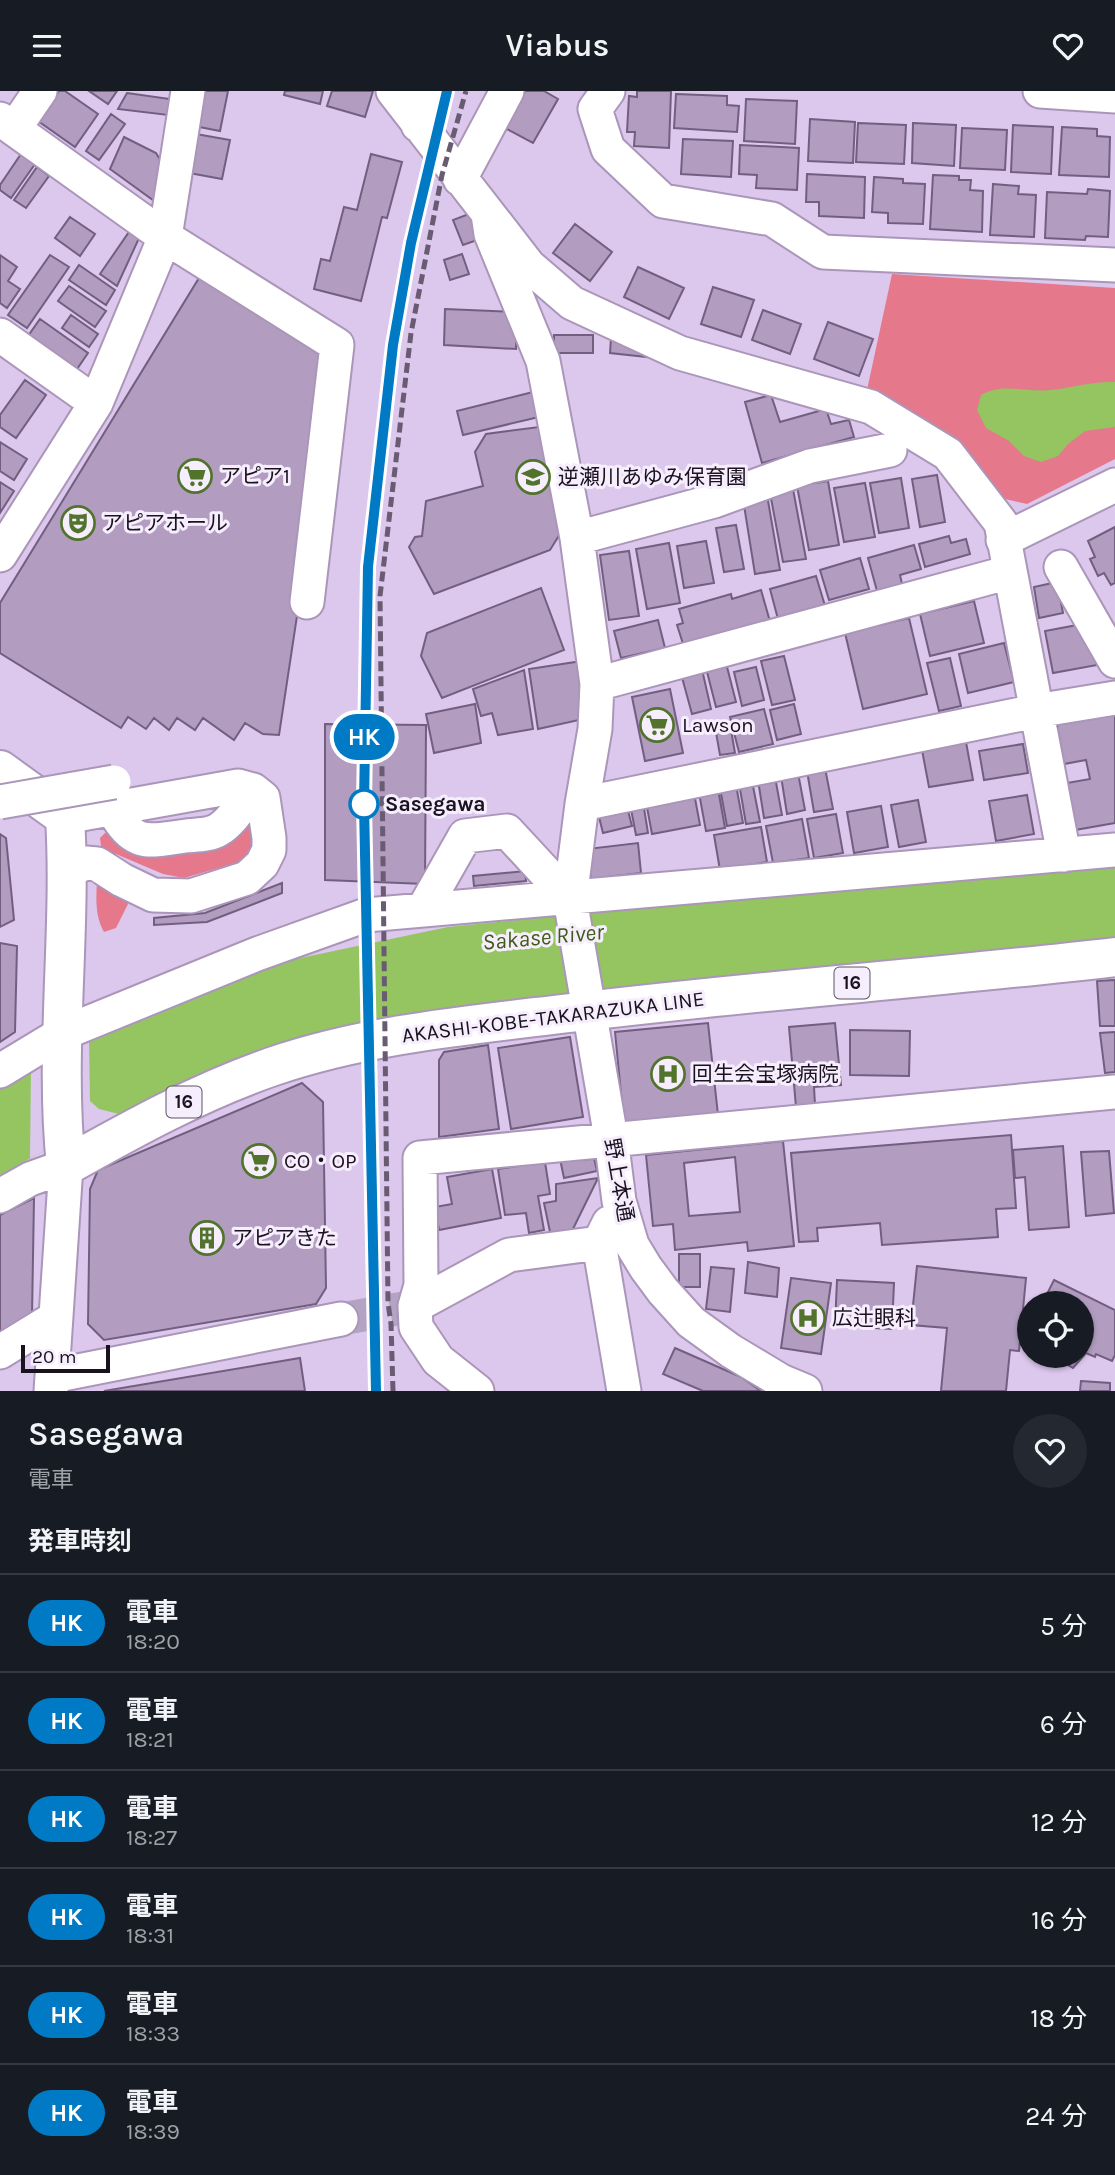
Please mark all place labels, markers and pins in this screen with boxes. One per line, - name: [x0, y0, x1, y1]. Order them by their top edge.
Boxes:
- supermarket icon: アピア1: [176, 457, 214, 495]
- school or university icon: 逆瀬川あゆみ保育園: [514, 458, 552, 496]
- place label: アピア1: [220, 464, 290, 488]
- place label: 逆瀬川あゆみ保育園: [558, 465, 747, 489]
- theatre icon: アピアホール: [59, 504, 97, 542]
- place label: アピアホール: [102, 511, 228, 535]
- supermarket icon: Lawson: [638, 706, 676, 744]
- place label: Lawson: [682, 713, 754, 737]
- marker: Sasegawa: [349, 789, 379, 819]
- place label: Sasegawa: [385, 792, 486, 816]
- hospital icon: 回生会宝塚病院: [649, 1055, 687, 1093]
- place label: 回生会宝塚病院: [692, 1062, 839, 1086]
- supermarket icon: CO・OP: [240, 1142, 278, 1180]
- place label: CO・OP: [284, 1149, 357, 1173]
- building icon: アピアきた: [188, 1219, 226, 1257]
- place label: アピアきた: [232, 1226, 337, 1250]
- hospital icon: 広辻眼科: [789, 1299, 827, 1337]
- place label: 広辻眼科: [832, 1306, 916, 1330]

